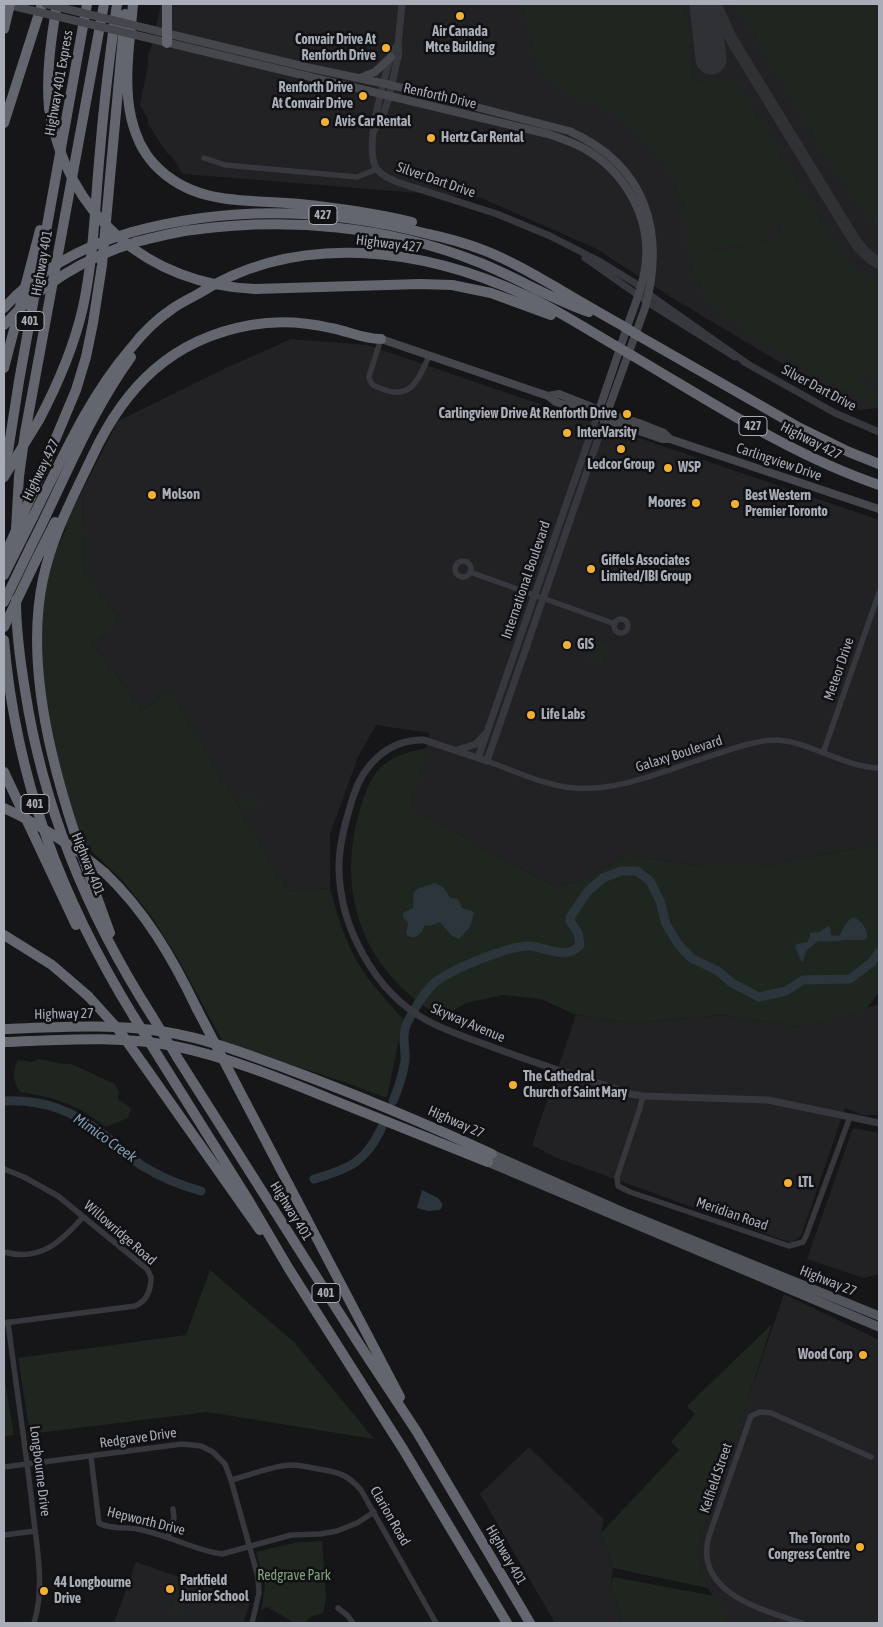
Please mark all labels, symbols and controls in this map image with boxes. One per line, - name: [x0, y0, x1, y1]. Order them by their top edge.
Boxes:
- marker: Air Canada Mtce Building: [454, 10, 466, 22]
- place label: Air Canada Mtce Building: [425, 24, 495, 56]
- street label: Highway 401 Express: [41, 29, 77, 137]
- place label: Convair Drive At Renforth Drive: [295, 32, 376, 64]
- marker: Convair Drive At Renforth Drive: [380, 42, 392, 54]
- street label: Renforth Drive: [402, 79, 478, 113]
- place label: Renforth Drive At Convair Drive: [272, 80, 353, 112]
- marker: Renforth Drive At Convair Drive: [357, 90, 369, 102]
- place label: Avis Car Rental: [335, 114, 411, 130]
- marker: Avis Car Rental: [319, 116, 331, 128]
- place label: Hertz Car Rental: [441, 130, 524, 146]
- marker: Hertz Car Rental: [425, 132, 437, 144]
- street label: Silver Dart Drive: [394, 159, 478, 201]
- road number: 427: [309, 206, 337, 224]
- street label: Highway 401: [28, 229, 56, 297]
- street label: Highway 427: [355, 232, 423, 256]
- road number: 401: [16, 312, 44, 331]
- street label: Silver Dart Drive: [779, 361, 859, 415]
- place label: Carlingview Drive At Renforth Drive: [438, 406, 617, 422]
- marker: Carlingview Drive At Renforth Drive: [621, 408, 633, 420]
- road number: 427: [739, 416, 767, 436]
- street label: Highway 427: [778, 418, 844, 464]
- place label: InterVarsity: [577, 425, 637, 441]
- marker: InterVarsity: [561, 427, 573, 439]
- street label: Highway 427: [19, 437, 63, 503]
- street label: Carlingview Drive: [734, 440, 824, 484]
- marker: Ledcor Group: [615, 443, 627, 455]
- place label: Ledcor Group: [587, 457, 655, 473]
- place label: WSP: [678, 460, 701, 476]
- marker: WSP: [662, 462, 674, 474]
- place label: Molson: [162, 487, 200, 503]
- place label: Best Western Premier Toronto: [745, 488, 828, 520]
- marker: Molson: [146, 489, 158, 501]
- place label: Moores: [648, 495, 686, 511]
- marker: Moores: [690, 497, 702, 509]
- marker: Best Western Premier Toronto: [729, 498, 741, 510]
- street label: International Boulevard: [498, 519, 554, 641]
- place label: Giffels Associates Limited/IBI Group: [601, 553, 692, 586]
- marker: Giffels Associates Limited/IBI Group: [585, 563, 597, 575]
- street label: Meteor Drive: [820, 635, 858, 703]
- place label: GIS: [577, 637, 594, 653]
- marker: GIS: [561, 639, 573, 651]
- place label: Life Labs: [541, 707, 585, 723]
- marker: Life Labs: [525, 709, 537, 721]
- street label: Galaxy Boulevard: [634, 732, 724, 776]
- road number: 401: [21, 794, 49, 814]
- street label: Highway 401: [68, 830, 108, 898]
- street label: Skyway Avenue: [428, 1000, 508, 1046]
- street label: Highway 27: [34, 1005, 94, 1023]
- place label: The Cathedral Church of Saint Mary: [523, 1069, 627, 1102]
- marker: The Cathedral Church of Saint Mary: [507, 1079, 519, 1091]
- street label: Highway 27: [425, 1102, 487, 1142]
- water label: Mimico Creek: [70, 1110, 140, 1166]
- place label: LTL: [798, 1175, 814, 1191]
- marker: LTL: [782, 1177, 794, 1189]
- street label: Highway 401: [266, 1178, 316, 1244]
- street label: Meridian Road: [694, 1194, 770, 1234]
- street label: Willowridge Road: [80, 1197, 160, 1269]
- street label: Highway 27: [797, 1262, 859, 1300]
- road number: 401: [312, 1284, 340, 1302]
- place label: Wood Corp: [798, 1347, 853, 1363]
- marker: Wood Corp: [857, 1349, 869, 1361]
- street label: Redgrave Drive: [99, 1424, 177, 1452]
- street label: Longbourne Drive: [26, 1425, 54, 1517]
- street label: Kelfield Street: [696, 1441, 736, 1515]
- street label: Clarion Road: [366, 1483, 414, 1549]
- street label: Hepworth Drive: [105, 1503, 187, 1539]
- street label: Highway 401: [482, 1522, 530, 1588]
- place label: The Toronto Congress Centre: [768, 1531, 850, 1564]
- marker: The Toronto Congress Centre: [854, 1541, 866, 1553]
- park label: Redgrave Park: [257, 1568, 331, 1584]
- place label: Parkfield Junior School: [180, 1573, 249, 1605]
- place label: 44 Longbourne Drive: [54, 1575, 131, 1608]
- marker: Parkfield Junior School: [164, 1583, 176, 1595]
- marker: 44 Longbourne Drive: [38, 1585, 50, 1597]

